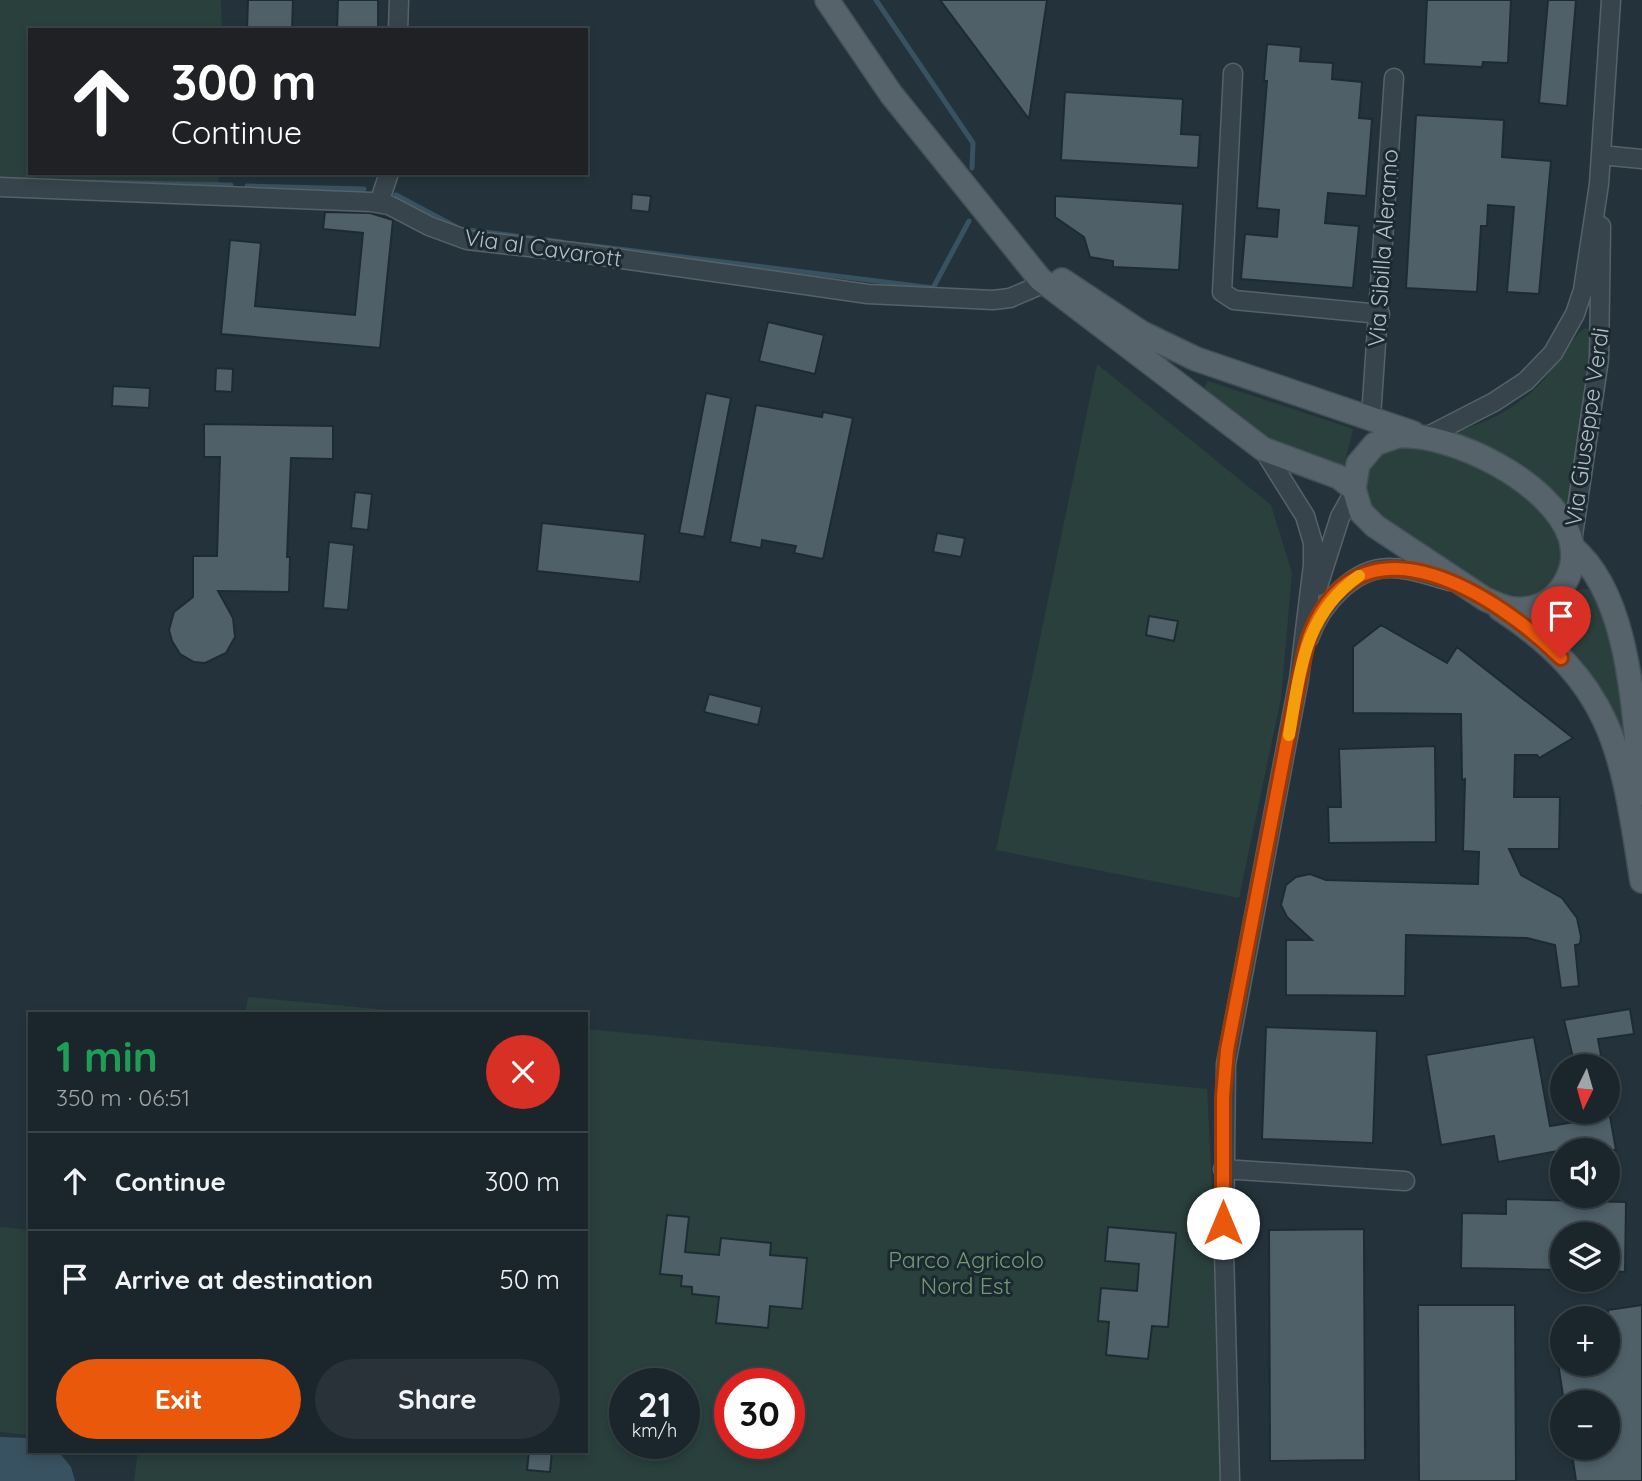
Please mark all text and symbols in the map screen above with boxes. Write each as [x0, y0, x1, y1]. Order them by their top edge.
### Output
text: 300 m [171, 51, 316, 112]
icon: ahead [56, 56, 147, 147]
text: Continue [171, 112, 302, 152]
street label: Via Sibilla Aleramo [1361, 148, 1404, 348]
street label: Via al Cavarott [463, 222, 624, 273]
street label: Via Giuseppe Verdi [1558, 326, 1615, 528]
pin [1531, 586, 1591, 658]
icon: arrive [1542, 597, 1580, 635]
text: 1 min [56, 1030, 158, 1083]
button: close [486, 1035, 560, 1109]
north arrow [1550, 1054, 1620, 1124]
map controls [1550, 1054, 1620, 1460]
text: 350 m · 06:51 [56, 1083, 190, 1112]
button: sound [1550, 1138, 1620, 1208]
icon: ahead [56, 1162, 94, 1200]
text: Continue [115, 1165, 226, 1198]
text: 300 m [485, 1165, 560, 1198]
position arrow [1186, 1186, 1260, 1260]
button: layers [1550, 1222, 1620, 1292]
park label: Parco Agricolo Nord Est [888, 1245, 1044, 1300]
icon: arrive [56, 1260, 94, 1298]
text: Arrive at destination [115, 1263, 373, 1296]
text: 50 m [500, 1263, 560, 1296]
button: + [1550, 1306, 1620, 1376]
button: Exit [56, 1359, 301, 1439]
button: Share [315, 1359, 560, 1439]
speed limit sign: 30 [714, 1368, 805, 1459]
text: 21 [638, 1382, 671, 1426]
button: − [1550, 1390, 1620, 1460]
text: km/h [632, 1419, 677, 1442]

